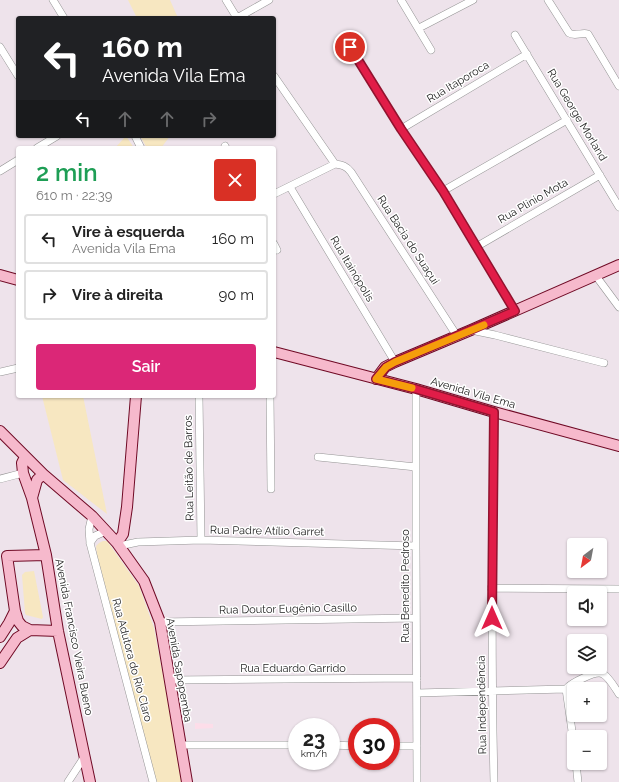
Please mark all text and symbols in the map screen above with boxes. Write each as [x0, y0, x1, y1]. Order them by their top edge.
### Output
pin [333, 30, 367, 64]
text: 160 m [102, 31, 183, 64]
icon: left [36, 32, 88, 84]
icon: arrive [339, 36, 361, 58]
street label: Rua Itaporoca [424, 58, 492, 106]
text: Avenida Vila Ema [102, 65, 245, 86]
street label: Rua George Morland [544, 67, 610, 164]
icon: left [72, 108, 94, 130]
icon: ahead [114, 108, 136, 130]
icon: ahead [156, 108, 178, 130]
icon: right [198, 108, 220, 130]
text: 2 min [36, 158, 98, 187]
button: close [214, 159, 256, 201]
street label: Rua Plinio Mota [496, 176, 570, 226]
text: 610 m · 22:39 [36, 188, 112, 203]
street label: Rua Bacia do Suaçui [374, 193, 442, 287]
text: Vire à esquerda [72, 223, 185, 241]
icon: left [38, 228, 60, 250]
text: 160 m [212, 230, 254, 248]
street label: Rua Itainópolis [327, 234, 377, 304]
text: Avenida Vila Ema [72, 241, 176, 256]
icon: right [38, 284, 60, 306]
text: Vire à direita [72, 286, 163, 304]
text: 90 m [218, 286, 254, 304]
button: Sair [36, 344, 256, 390]
street label: Avenida Vila Ema [429, 375, 517, 411]
street label: Rua Leitão de Barros [182, 415, 196, 521]
street label: Rua Padre Atílio Garret [210, 524, 325, 539]
street label: Rua Benedito Pedroso [399, 529, 412, 643]
north arrow [567, 538, 607, 578]
map controls [567, 538, 607, 770]
street label: Avenida Francisco Vieira Bueno [52, 558, 96, 717]
button: sound [567, 586, 607, 626]
street label: Rua Adutora do Rio Claro [109, 597, 155, 724]
position arrow [471, 597, 513, 639]
street label: Rua Doutor Eugênio Casillo [219, 601, 358, 617]
street label: Avenida Sapopemba [163, 617, 195, 723]
button: layers [567, 634, 607, 674]
street label: Rua Independência [475, 656, 489, 754]
street label: Rua Eduardo Garrido [240, 662, 346, 675]
button: + [567, 682, 607, 722]
speed limit sign: 30 [348, 718, 400, 770]
text: 23 [303, 727, 325, 751]
button: − [567, 730, 607, 770]
text: km/h [301, 748, 327, 759]

